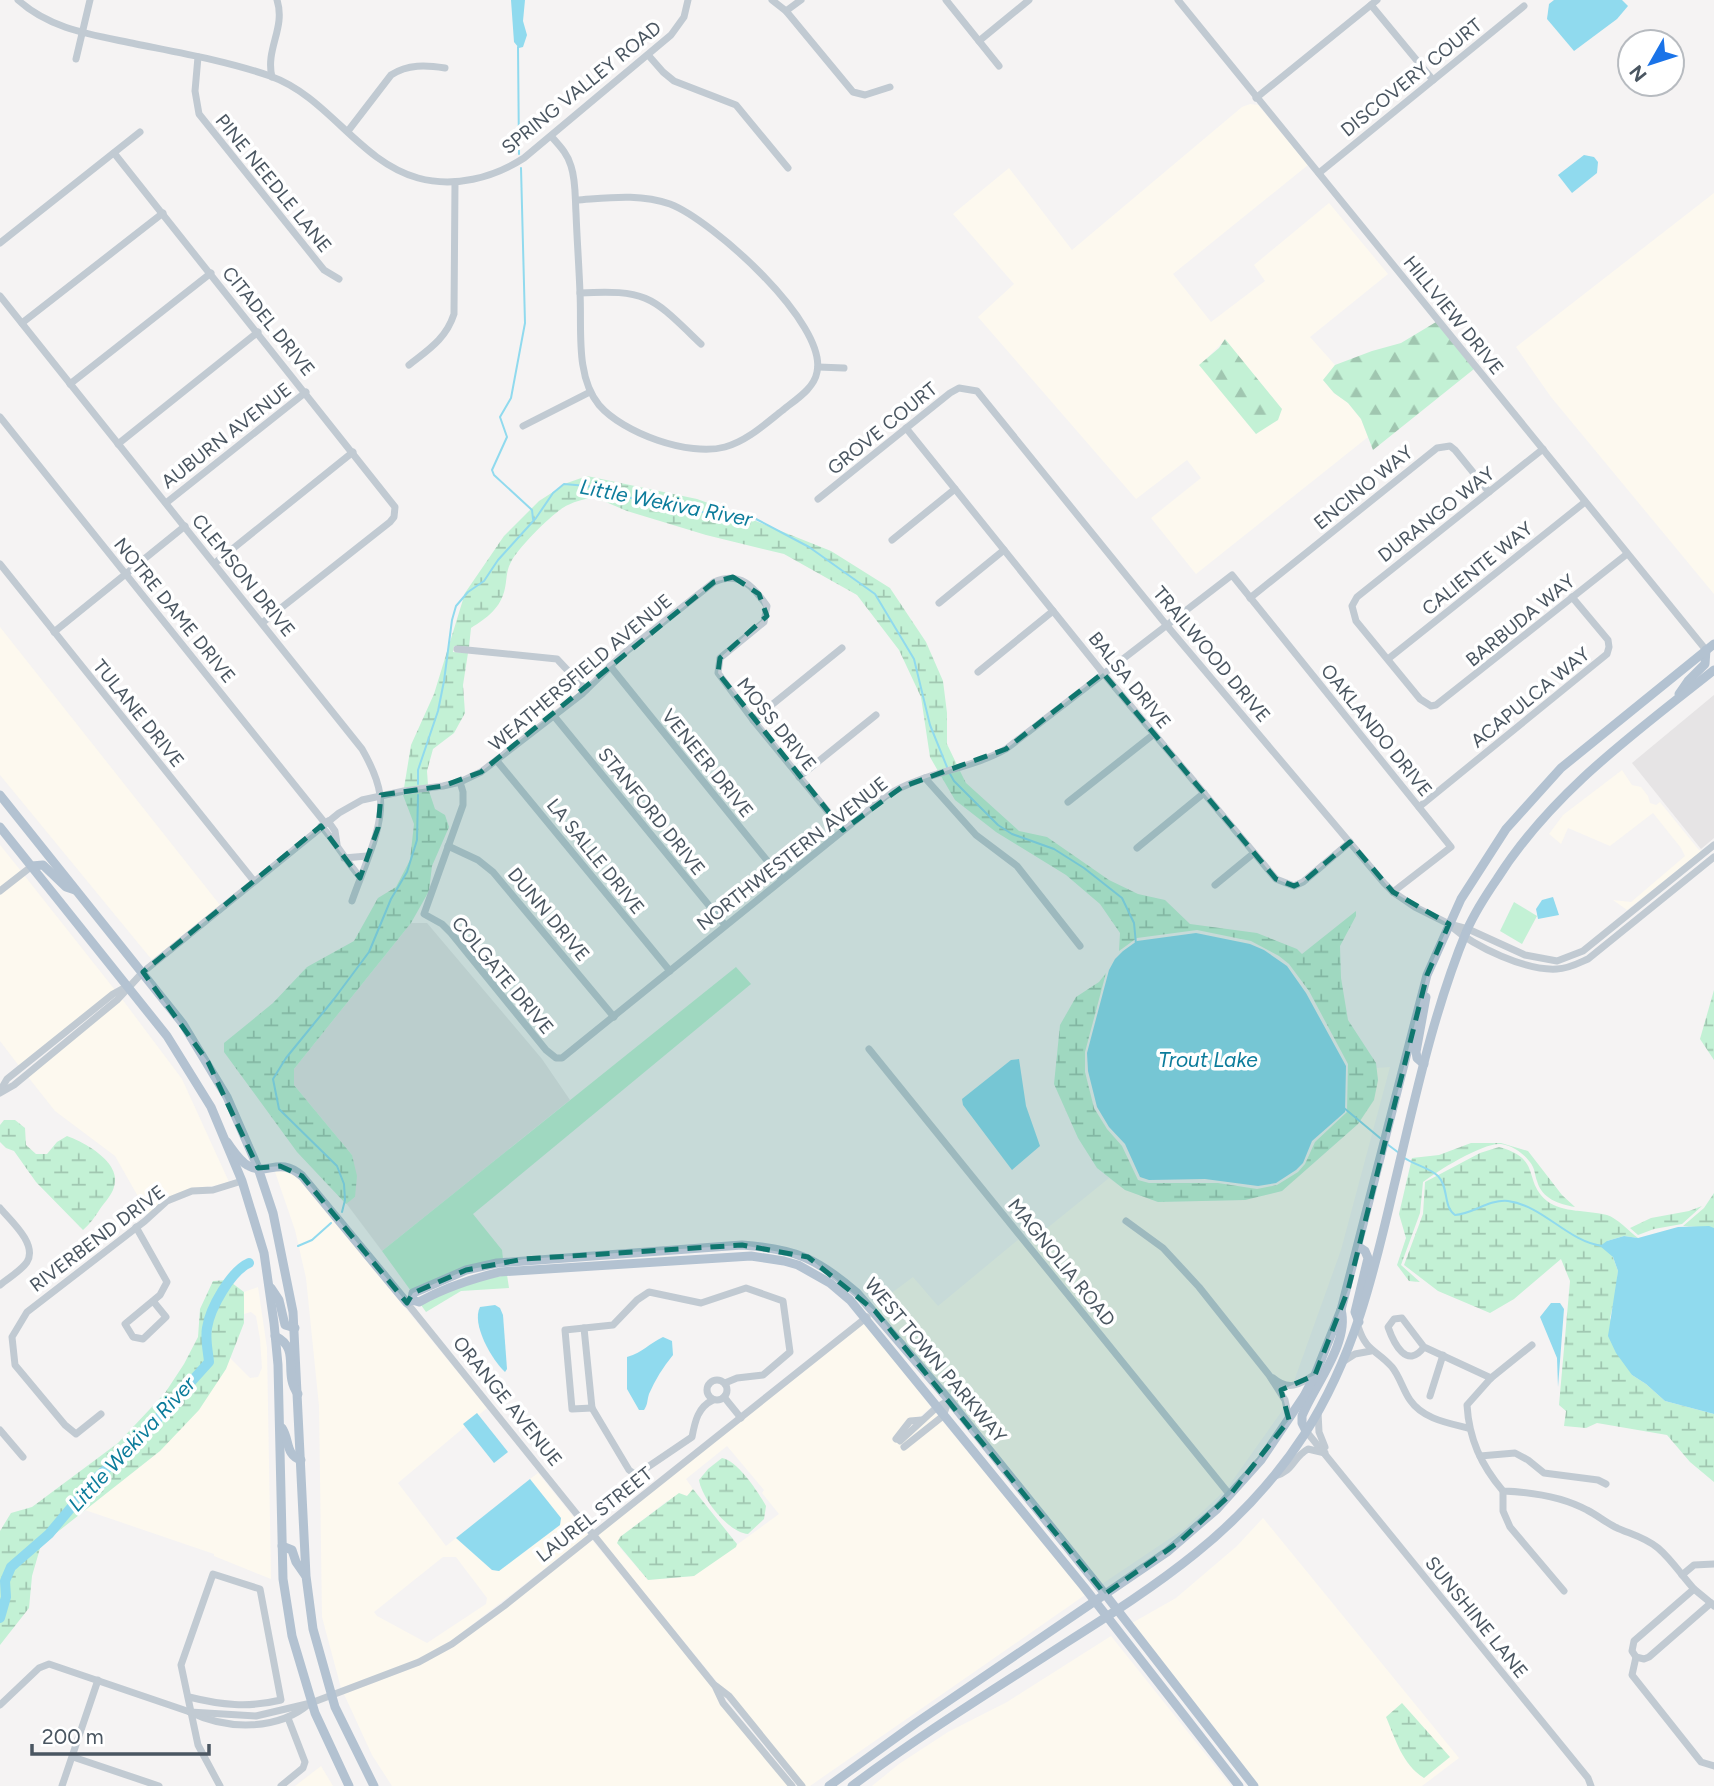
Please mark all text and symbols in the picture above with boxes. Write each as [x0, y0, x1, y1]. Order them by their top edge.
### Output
street label: DISCOVERY COURT [1336, 13, 1487, 141]
street label: SPRING VALLEY ROAD [497, 16, 666, 159]
north arrow [1616, 28, 1686, 98]
text: N [1625, 60, 1652, 86]
street label: PINE NEEDLE LANE [211, 109, 337, 257]
street label: HILLVIEW DRIVE [1399, 251, 1509, 379]
street label: CITADEL DRIVE [217, 262, 320, 381]
street label: GROVE COURT [823, 377, 942, 480]
street label: AUBURN AVENUE [157, 378, 296, 493]
street label: ENCINO WAY [1309, 440, 1418, 534]
street label: DURANGO WAY [1373, 461, 1500, 567]
water label: Little Wekiva River [578, 474, 755, 532]
street label: CLEMSON DRIVE [187, 509, 300, 641]
street label: CALIENTE WAY [1417, 516, 1538, 620]
street label: NOTRE DAME DRIVE [109, 533, 240, 688]
street label: BARBUDA WAY [1461, 569, 1580, 671]
street label: TRAILWOOD DRIVE [1148, 582, 1275, 727]
street label: WEATHERSFIELD AVENUE [484, 589, 677, 756]
street label: BALSA DRIVE [1084, 627, 1176, 733]
street label: ACAPULCA WAY [1466, 642, 1595, 752]
street label: TULANE DRIVE [88, 655, 189, 772]
street label: OAKLANDO DRIVE [1316, 659, 1437, 801]
street label: MOSS DRIVE [732, 673, 821, 776]
street label: VENEER DRIVE [657, 705, 758, 822]
street label: STANFORD DRIVE [593, 743, 710, 880]
street label: NORTHWESTERN AVENUE [692, 772, 892, 935]
street label: LA SALLE DRIVE [542, 794, 649, 919]
street label: DUNN DRIVE [503, 863, 594, 966]
street label: COLGATE DRIVE [447, 912, 558, 1039]
water label: Trout Lake [1158, 1047, 1258, 1072]
street label: RIVERBEND DRIVE [25, 1180, 169, 1297]
street label: MAGNOLIA ROAD [1003, 1194, 1120, 1331]
street label: WEST TOWN PARKWAY [860, 1273, 1012, 1448]
street label: ORANGE AVENUE [448, 1332, 567, 1471]
water label: Little Wekiva River [63, 1371, 201, 1516]
street label: LAUREL STREET [532, 1462, 657, 1567]
street label: SUNSHINE LANE [1420, 1552, 1533, 1683]
scale bar [32, 1712, 208, 1756]
text: 200 m [42, 1724, 104, 1749]

